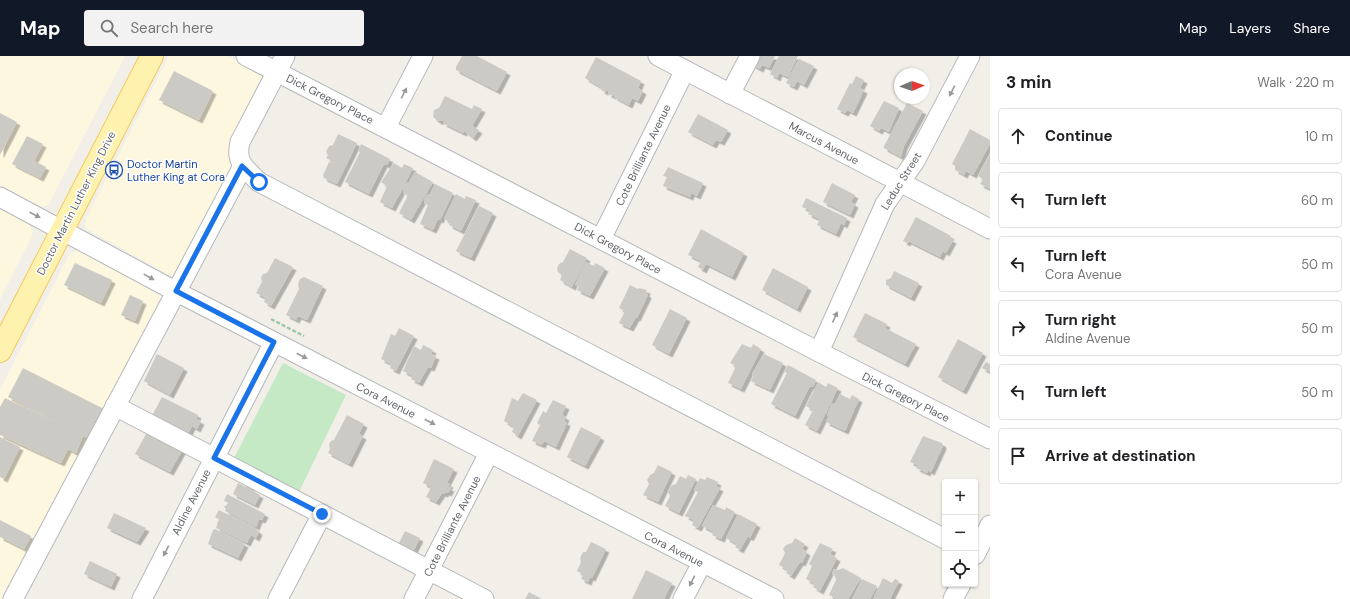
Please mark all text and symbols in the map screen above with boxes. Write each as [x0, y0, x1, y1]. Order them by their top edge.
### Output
search box [84, 10, 364, 46]
text: Map [20, 16, 60, 41]
icon: search [98, 17, 120, 39]
text: Search here [130, 18, 213, 38]
text: Map [1179, 19, 1207, 37]
text: Layers [1229, 19, 1271, 37]
text: Share [1293, 19, 1330, 37]
north arrow [894, 68, 930, 104]
street label: Dick Gregory Place [284, 71, 376, 127]
text: 3 min [1006, 71, 1051, 93]
text: Walk · 220 m [1257, 74, 1334, 91]
one-way arrow [948, 85, 955, 96]
one-way arrow [401, 87, 407, 98]
street label: Cote Brilliante Avenue [612, 102, 674, 208]
street label: Marcus Avenue [786, 119, 862, 167]
icon: ahead [1007, 125, 1029, 147]
text: Continue [1045, 126, 1113, 146]
text: 10 m [1305, 128, 1333, 145]
street label: Doctor Martin Luther King Drive [33, 129, 119, 277]
street label: Leduc Street [878, 150, 924, 212]
place label: Doctor Martin Luther King at Cora [127, 157, 225, 184]
bus stop icon: Doctor Martin Luther King at Cora [104, 160, 124, 180]
route start [250, 173, 268, 191]
icon: left [1007, 189, 1029, 211]
text: Turn left [1045, 190, 1106, 210]
text: 60 m [1301, 192, 1333, 209]
one-way arrow [29, 212, 40, 218]
street label: Dick Gregory Place [572, 219, 664, 277]
text: Turn left [1045, 246, 1106, 266]
icon: left [1007, 253, 1029, 275]
text: 50 m [1301, 256, 1333, 273]
text: Cora Avenue [1045, 266, 1122, 283]
one-way arrow [143, 273, 155, 280]
one-way arrow [832, 310, 838, 322]
text: Turn right [1045, 310, 1116, 330]
icon: right [1007, 317, 1029, 339]
text: 50 m [1301, 320, 1333, 337]
text: Aldine Avenue [1045, 330, 1130, 347]
one-way arrow [296, 353, 308, 359]
street label: Dick Gregory Place [860, 369, 952, 425]
street label: Cora Avenue [354, 379, 418, 421]
icon: left [1007, 381, 1029, 403]
text: Turn left [1045, 382, 1106, 402]
text: 50 m [1301, 384, 1333, 401]
one-way arrow [424, 419, 435, 426]
icon: arrive [1007, 445, 1029, 467]
text: Arrive at destination [1045, 446, 1196, 466]
street label: Aldine Avenue [168, 467, 214, 537]
street label: Cote Brilliante Avenue [420, 473, 484, 579]
map controls [942, 479, 978, 587]
button: + [942, 479, 978, 515]
route end [313, 505, 331, 523]
button: − [942, 515, 978, 551]
street label: Cora Avenue [642, 528, 706, 570]
one-way arrow [163, 545, 170, 556]
button: locate [942, 551, 978, 587]
one-way arrow [689, 575, 696, 587]

